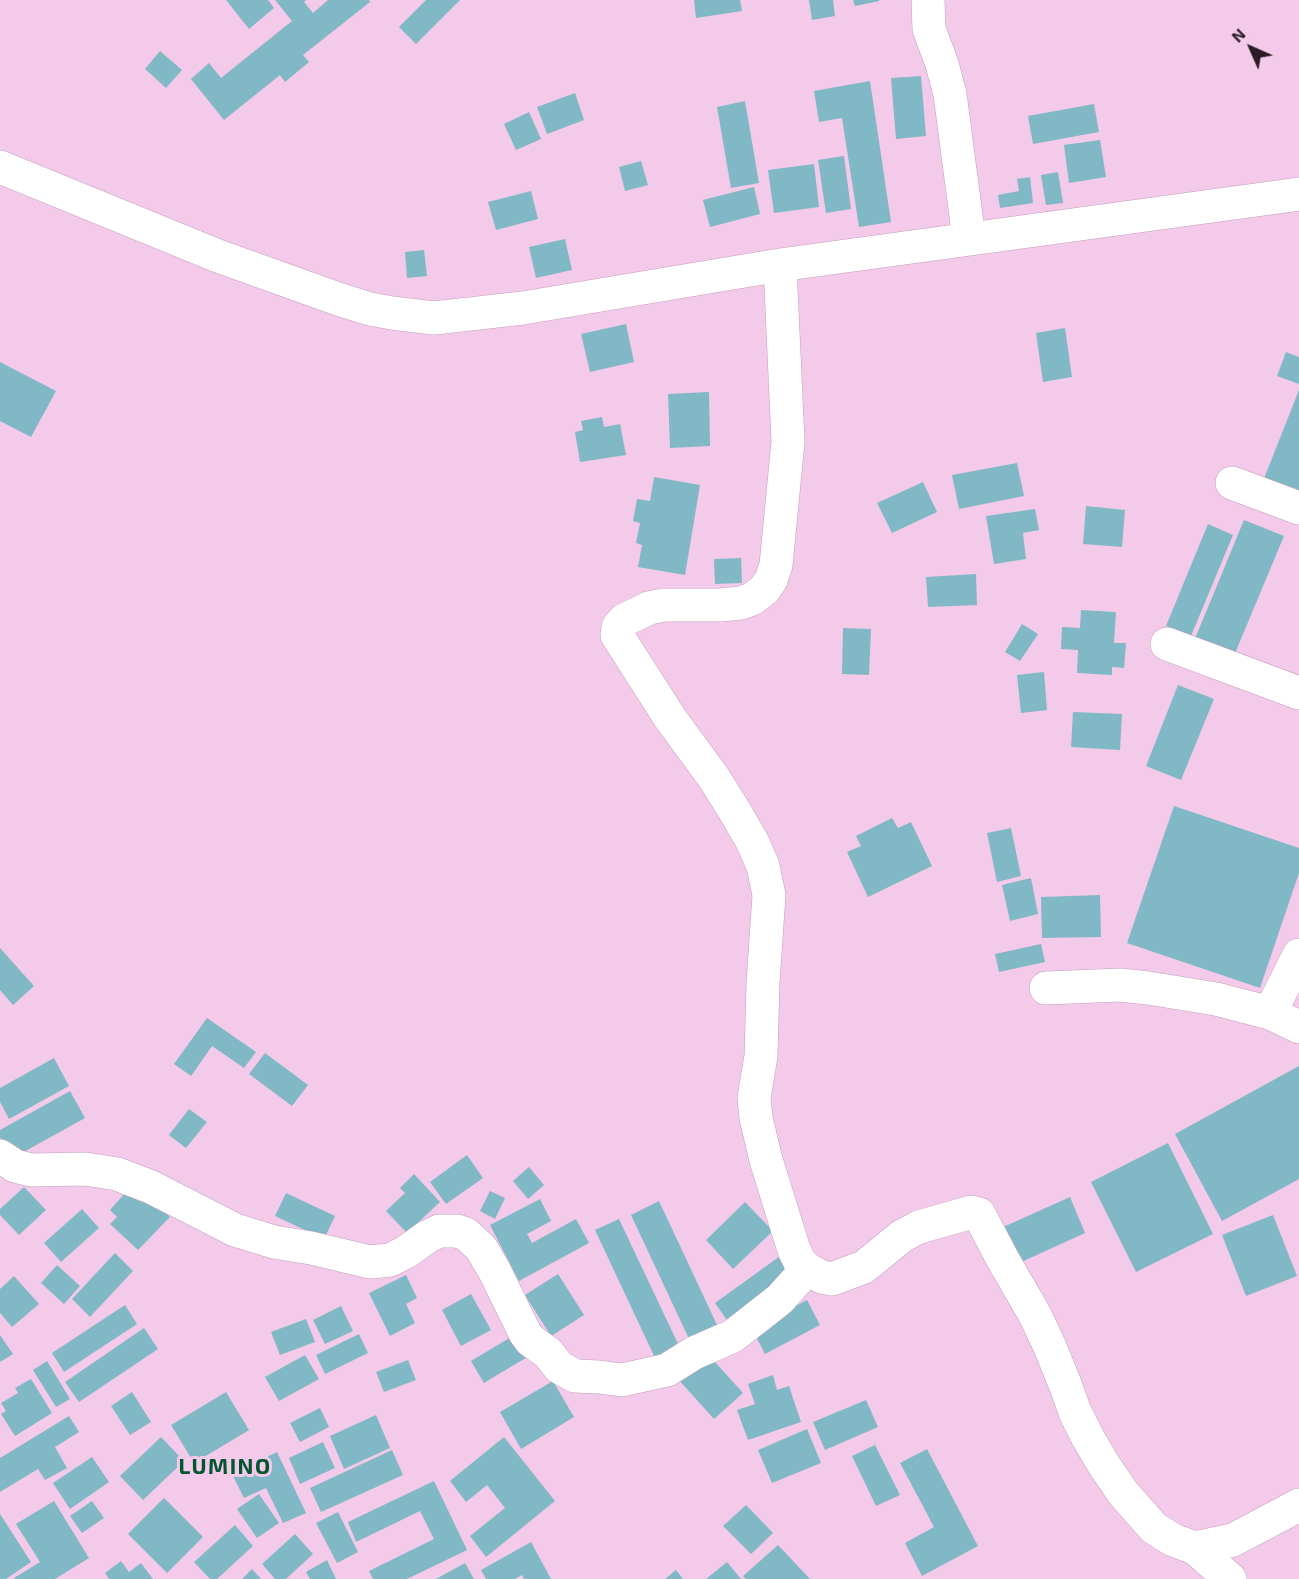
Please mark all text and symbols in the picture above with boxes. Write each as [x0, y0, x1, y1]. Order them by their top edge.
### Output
north arrow [1221, 18, 1281, 78]
text: N [1227, 24, 1249, 46]
district label: LUMINO [178, 1454, 272, 1480]

